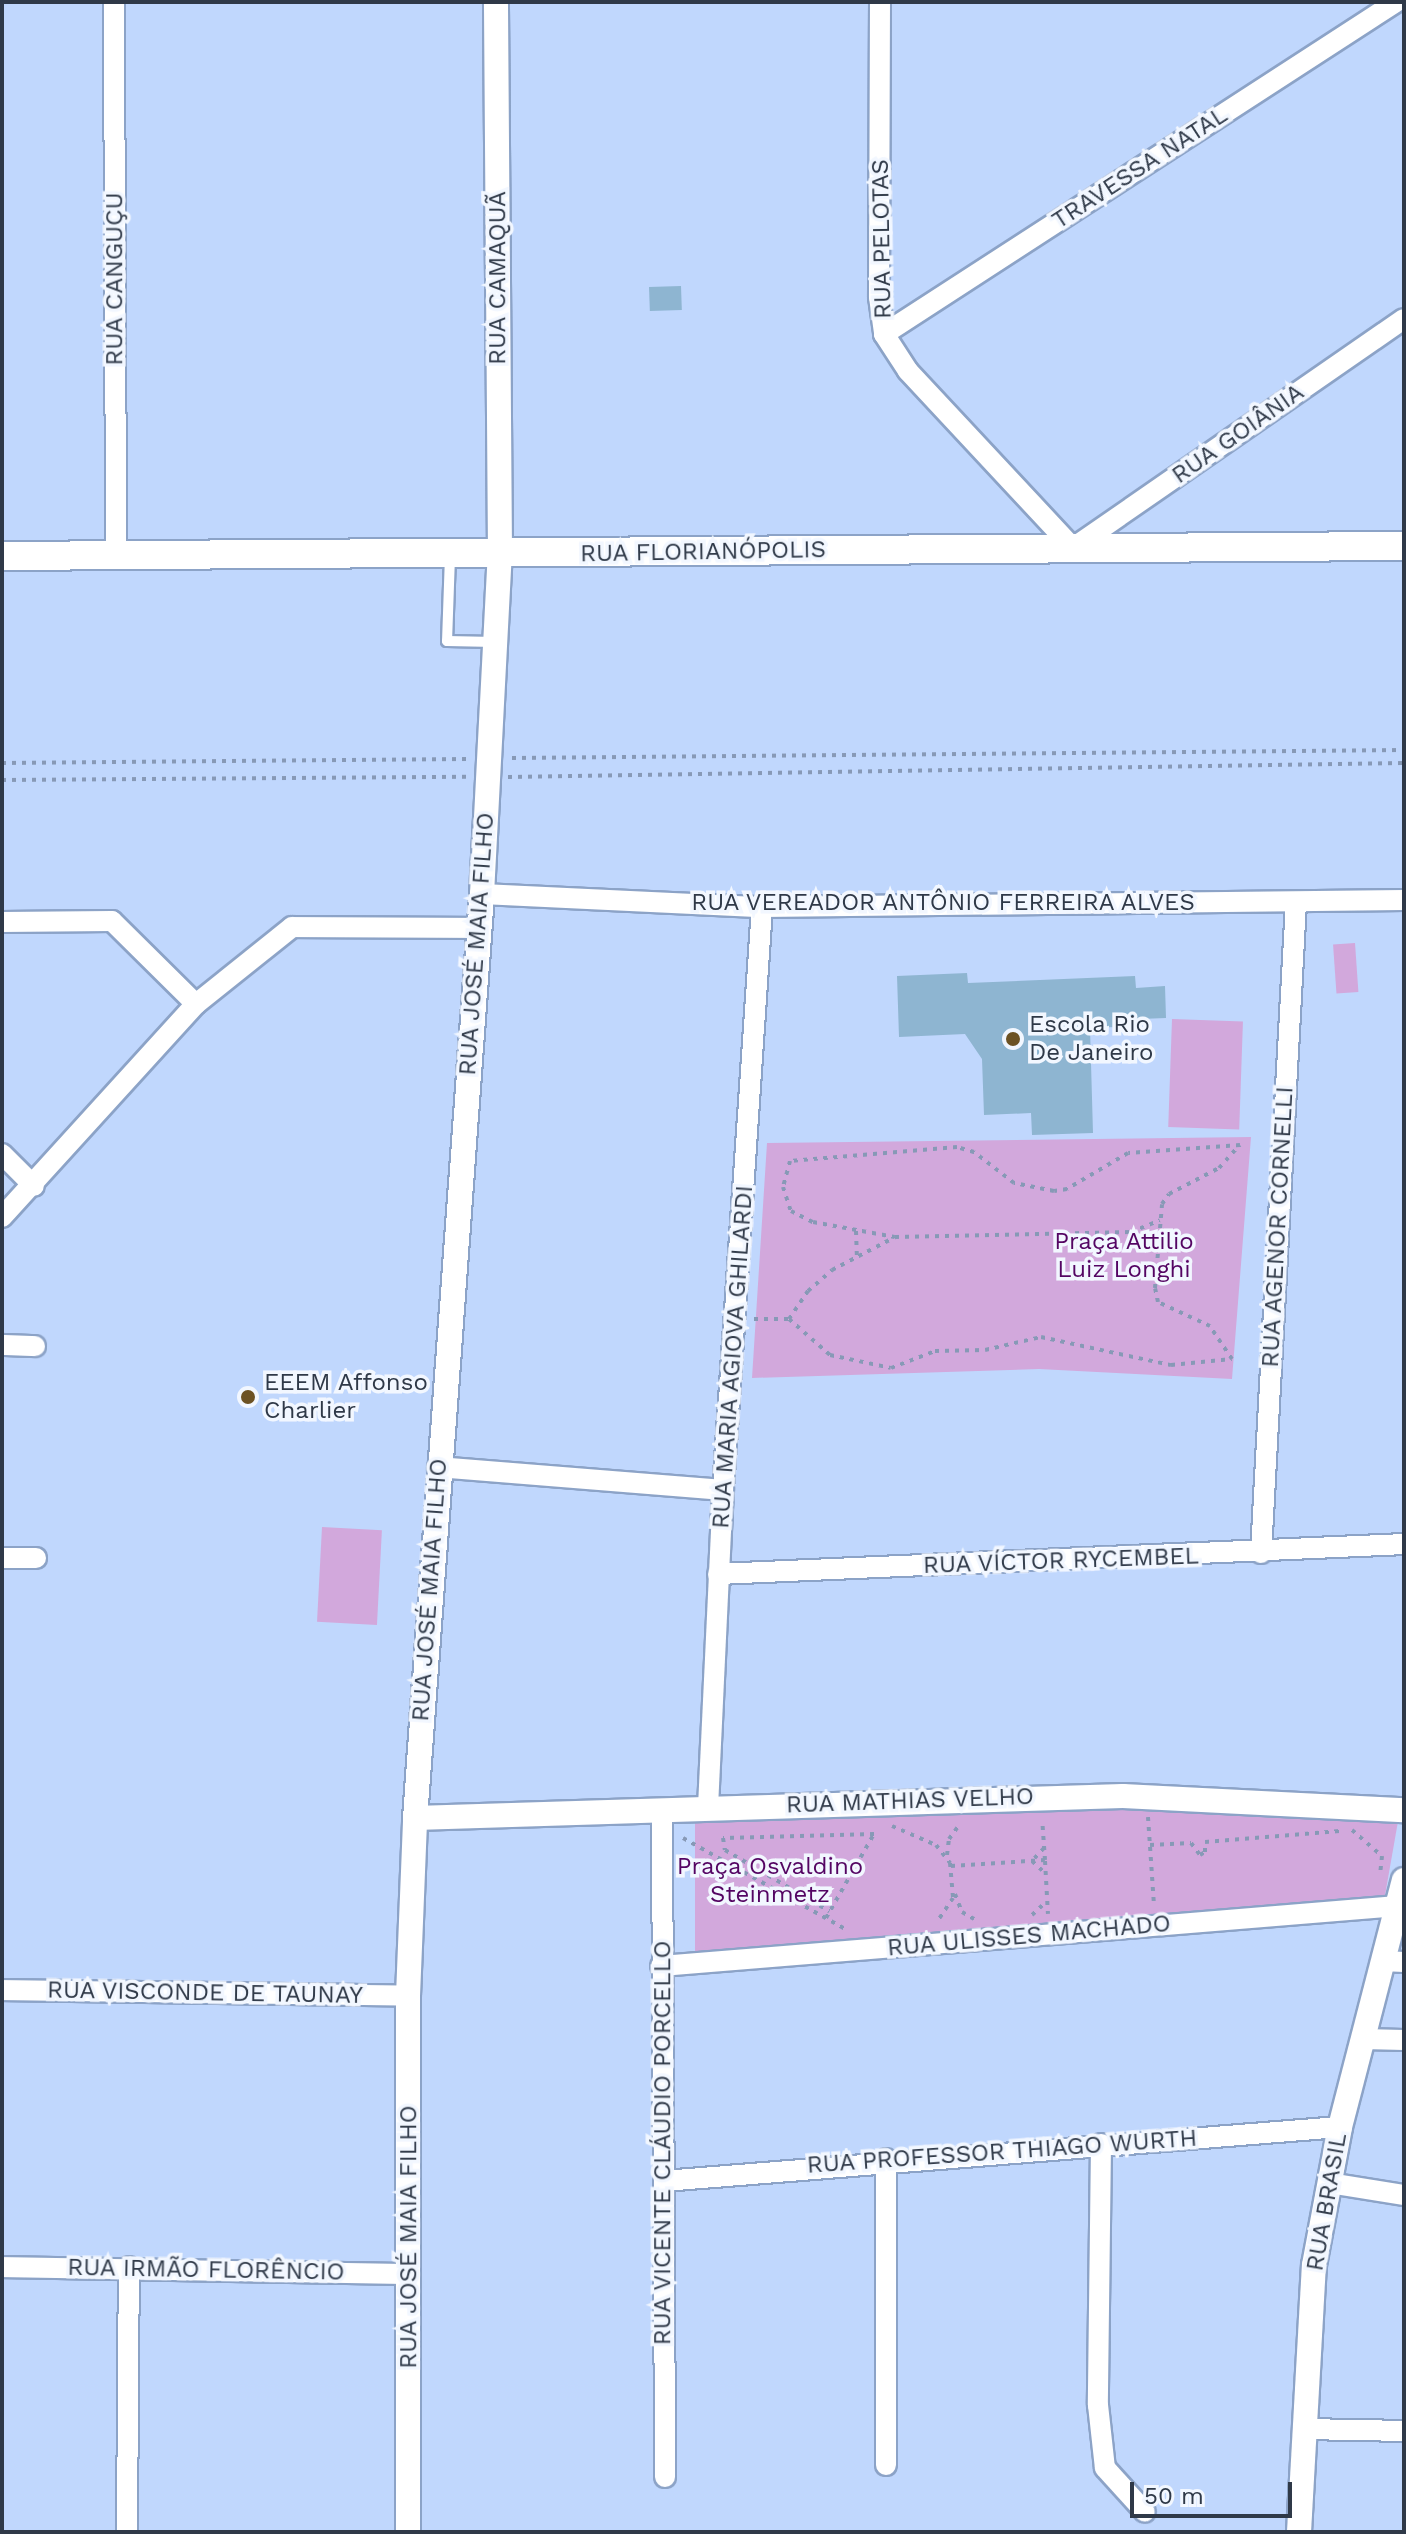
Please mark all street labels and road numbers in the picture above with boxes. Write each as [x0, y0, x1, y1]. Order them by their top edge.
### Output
street label: TRAVESSA NATAL [1047, 100, 1233, 236]
street label: RUA PELOTAS [866, 158, 898, 320]
street label: RUA CAMAQUÃ [484, 191, 512, 365]
street label: RUA CANGUÇU [101, 192, 129, 366]
street label: RUA GOIÂNIA [1166, 378, 1310, 490]
street label: RUA FLORIANÓPOLIS [579, 535, 827, 569]
street label: RUA JOSÉ MAIA FILHO [453, 810, 501, 1078]
street label: RUA VEREADOR ANTÔNIO FERREIRA ALVES [689, 889, 1197, 917]
street label: RUA AGENOR CORNELLI [1256, 1085, 1300, 1369]
street label: RUA MARIA AGIOVA GHILARDI [706, 1182, 760, 1532]
street label: RUA JOSÉ MAIA FILHO [406, 1456, 454, 1724]
street label: RUA VÍCTOR RYCEMBEL [922, 1542, 1200, 1580]
street label: RUA MATHIAS VELHO [785, 1782, 1035, 1820]
street label: RUA ULISSES MACHADO [886, 1909, 1172, 1963]
street label: RUA VICENTE CLÁUDIO PORCELLO [649, 1940, 677, 2346]
street label: RUA VISCONDE DE TAUNAY [46, 1976, 364, 2010]
street label: RUA JOSÉ MAIA FILHO [395, 2104, 423, 2370]
street label: RUA PROFESSOR THIAGO WURTH [805, 2124, 1199, 2180]
street label: RUA BRASIL [1301, 2130, 1353, 2274]
street label: RUA IRMÃO FLORÊNCIO [67, 2253, 345, 2287]

